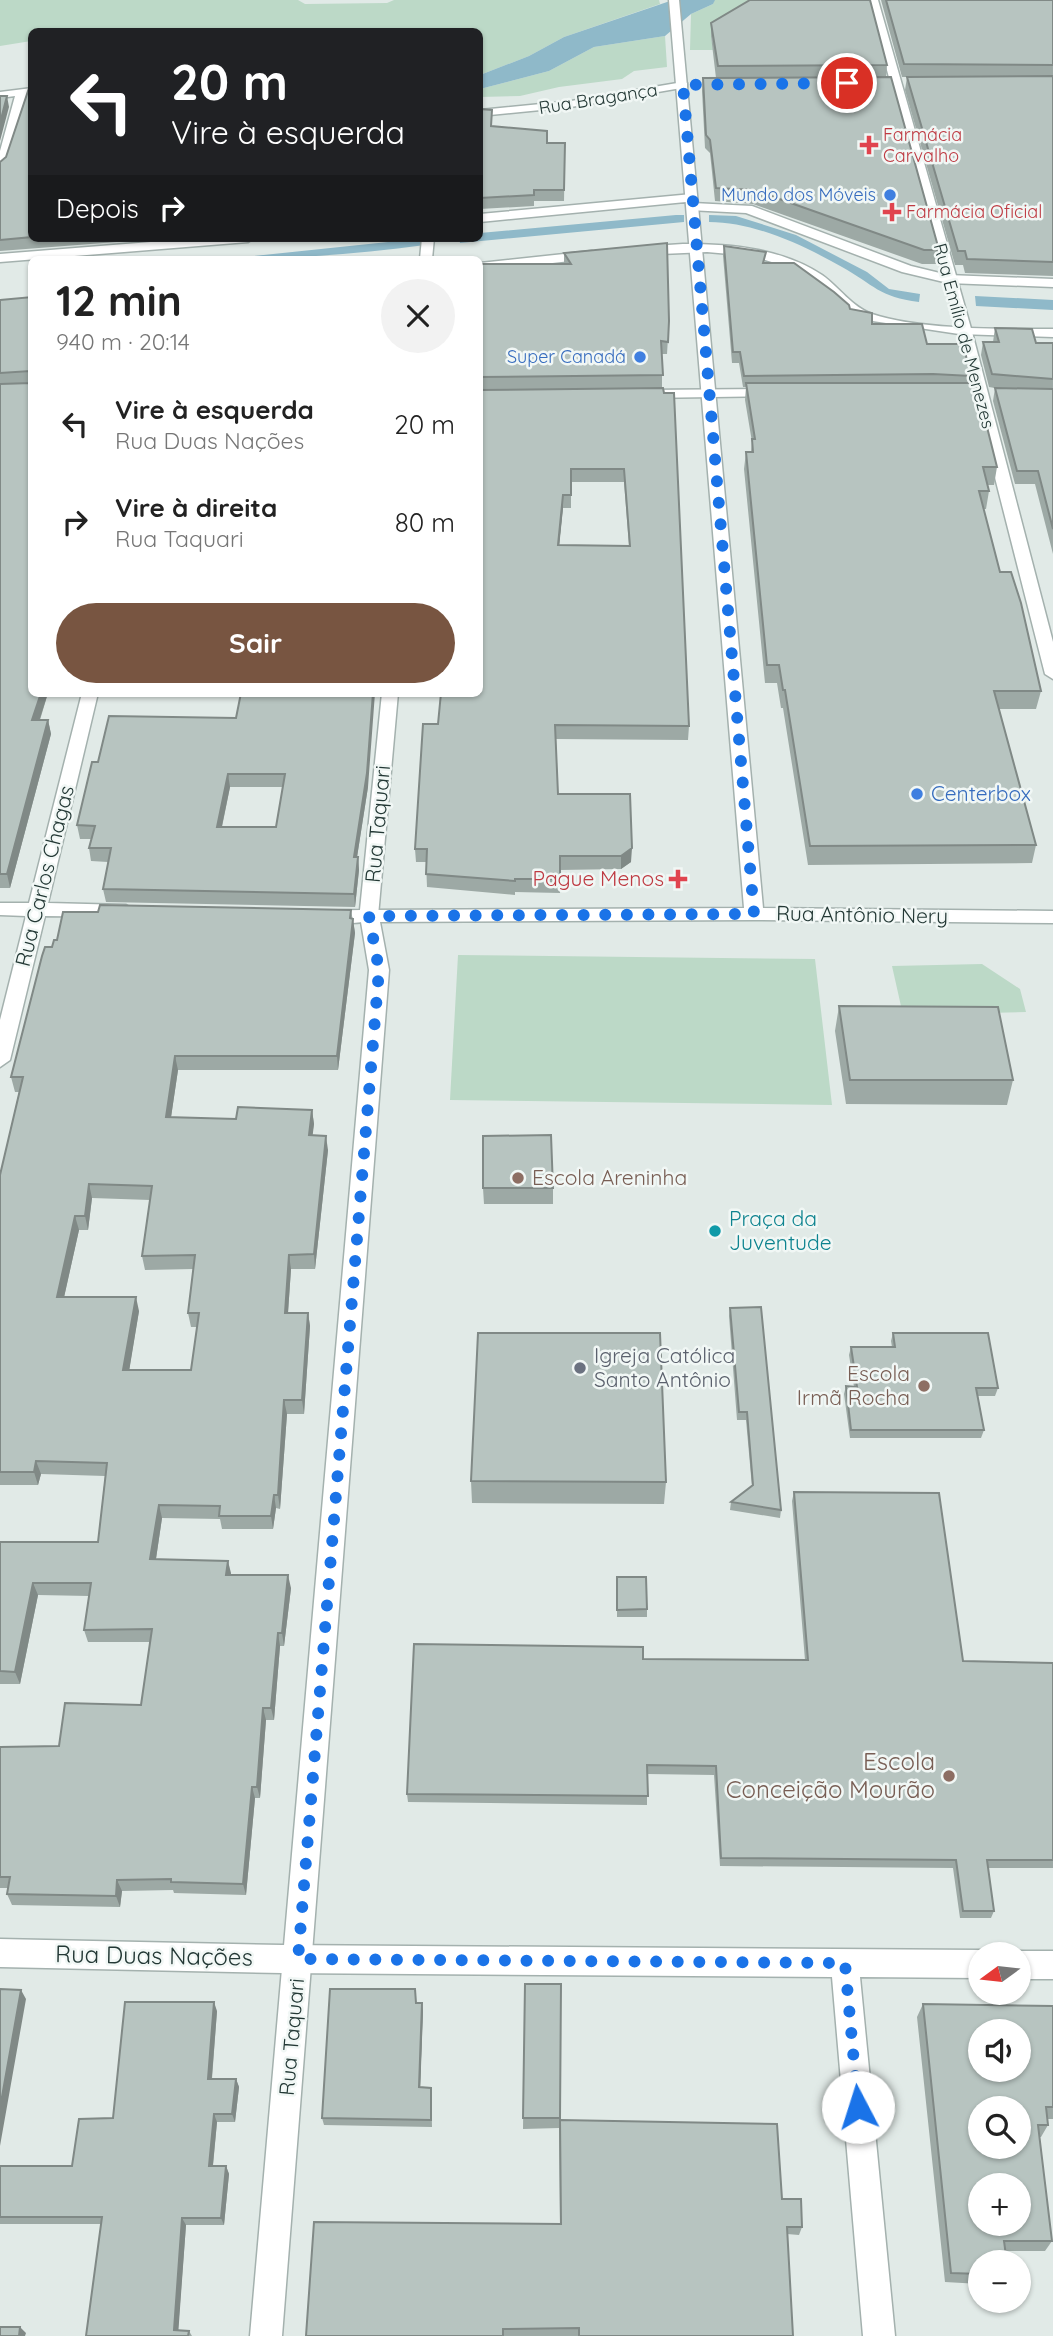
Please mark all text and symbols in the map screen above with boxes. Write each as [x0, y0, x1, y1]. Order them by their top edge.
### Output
text: 20 m [171, 51, 288, 112]
pin [817, 53, 877, 113]
icon: left [56, 56, 147, 147]
icon: arrive [828, 64, 866, 102]
street label: Rua Bragança [537, 78, 659, 119]
text: Vire à esquerda [171, 112, 405, 152]
place label: Farmácia Carvalho [883, 123, 962, 167]
marker: Farmácia Carvalho [861, 137, 877, 153]
place label: Mundo dos Móveis [721, 183, 876, 206]
marker: Mundo dos Móveis [882, 187, 898, 203]
icon: right [153, 189, 191, 227]
text: Depois [56, 192, 139, 225]
place label: Farmácia Oficial [906, 200, 1042, 223]
marker: Farmácia Oficial [884, 204, 900, 220]
street label: Rua Emílio de Menezes [929, 241, 1000, 431]
text: 12 min [56, 274, 182, 327]
button: close [381, 279, 455, 353]
text: 940 m · 20:14 [56, 327, 190, 356]
place label: Super Canadá [507, 345, 626, 368]
marker: Super Canadá [632, 349, 648, 365]
text: Vire à esquerda [115, 393, 314, 426]
icon: left [56, 405, 94, 443]
text: 20 m [394, 408, 455, 441]
text: Rua Duas Nações [115, 426, 304, 455]
text: Vire à direita [115, 491, 277, 524]
icon: right [56, 503, 94, 541]
text: 80 m [395, 506, 455, 539]
text: Rua Taquari [115, 524, 244, 553]
button: Sair [56, 603, 455, 683]
street label: Rua Taquari [359, 764, 395, 884]
place label: Centerbox [931, 780, 1031, 806]
street label: Rua Carlos Chagas [9, 783, 79, 969]
marker: Centerbox [909, 786, 925, 802]
place label: Pague Menos [532, 865, 664, 891]
marker: Pague Menos [670, 871, 686, 887]
street label: Rua Antônio Nery [776, 900, 948, 928]
place label: Escola Areninha [532, 1164, 687, 1190]
marker: Escola Areninha [510, 1170, 526, 1186]
place label: Praça da Juventude [729, 1205, 832, 1255]
marker: Praça da Juventude [707, 1223, 723, 1239]
place label: Igreja Católica Santo Antônio [594, 1342, 735, 1392]
marker: Igreja Católica Santo Antônio [572, 1360, 588, 1376]
place label: Escola Irmã Rocha [797, 1360, 910, 1410]
marker: Escola Irmã Rocha [916, 1378, 932, 1394]
place label: Escola Conceição Mourão [726, 1746, 935, 1804]
marker: Escola Conceição Mourão [941, 1768, 957, 1784]
street label: Rua Duas Nações [55, 1938, 253, 1972]
north arrow [968, 1942, 1031, 2006]
map controls [968, 1942, 1031, 2313]
street label: Rua Taquari [273, 1977, 309, 2097]
button: sound [968, 2019, 1031, 2082]
position arrow [821, 2070, 895, 2144]
button: search [968, 2096, 1031, 2159]
button: + [968, 2173, 1031, 2236]
button: − [968, 2250, 1031, 2313]

